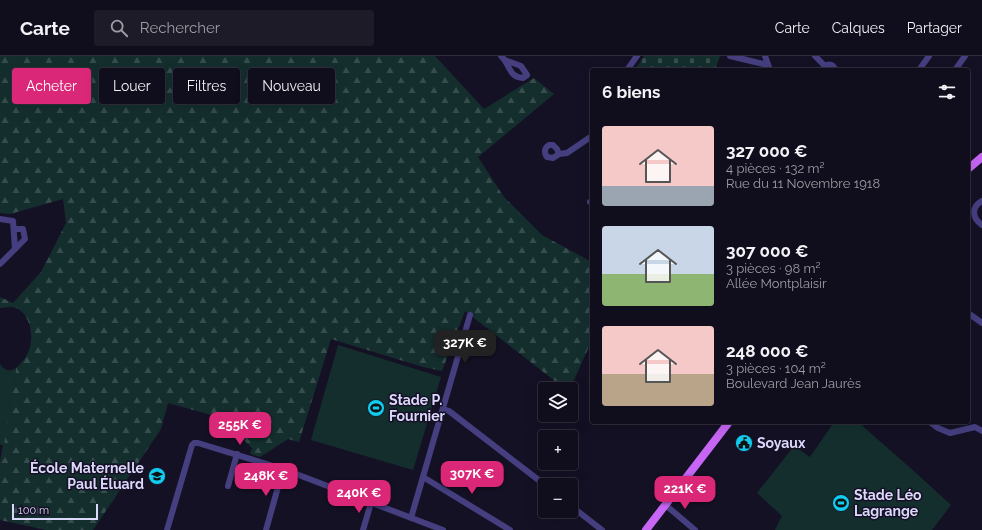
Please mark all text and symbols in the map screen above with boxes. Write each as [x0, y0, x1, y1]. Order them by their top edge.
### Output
search box [94, 10, 374, 46]
text: Carte [20, 17, 70, 39]
icon: search [108, 17, 130, 39]
text: Rechercher [140, 19, 220, 37]
text: Carte [775, 20, 810, 36]
text: Calques [832, 20, 885, 36]
text: Partager [907, 20, 962, 36]
chip: Acheter [12, 68, 91, 104]
chip: Louer [99, 68, 165, 104]
chip: Filtres [173, 68, 240, 104]
chip: Nouveau [248, 68, 335, 104]
icon: filters [936, 81, 958, 103]
text: 6 biens [602, 82, 660, 102]
text: 327 000 € [726, 141, 808, 161]
icon: home [634, 142, 682, 190]
text: 4 pièces · 132 m² [726, 161, 825, 176]
text: Rue du 11 Novembre 1918 [726, 176, 880, 191]
text: 307 000 € [726, 241, 809, 261]
icon: home [634, 242, 682, 290]
text: 3 pièces · 98 m² [726, 261, 820, 276]
text: Allée Montplaisir [726, 276, 827, 291]
pin: 327K € [432, 330, 498, 364]
text: 327K € [443, 335, 487, 350]
text: 248 000 € [726, 341, 809, 361]
icon: home [634, 342, 682, 390]
text: 3 pièces · 104 m² [726, 361, 826, 376]
text: Boulevard Jean Jaurès [726, 376, 861, 391]
map controls [538, 382, 578, 518]
button: layers [538, 382, 578, 422]
place label: Stade P. Fournier [389, 392, 446, 424]
sports icon: Stade P. Fournier [366, 398, 386, 418]
pin: 255K € [207, 412, 273, 446]
text: 255K € [218, 417, 262, 432]
button: + [538, 430, 578, 470]
public building icon: Soyaux [734, 433, 754, 453]
place label: Soyaux [757, 435, 806, 451]
place label: École Maternelle Paul Éluard [30, 459, 145, 492]
pin: 307K € [439, 461, 505, 495]
pin: 248K € [233, 463, 299, 497]
school or university icon: École Maternelle Paul Éluard [147, 466, 167, 486]
text: 307K € [450, 466, 494, 481]
text: 248K € [244, 468, 288, 483]
pin: 221K € [652, 476, 718, 510]
button: − [538, 478, 578, 518]
pin: 240K € [326, 480, 392, 514]
text: 221K € [663, 481, 707, 496]
text: 240K € [337, 485, 381, 500]
place label: Stade Léo Lagrange [854, 487, 922, 519]
sports icon: Stade Léo Lagrange [831, 493, 851, 513]
scale bar [12, 502, 98, 521]
text: 100 m [18, 504, 49, 517]

